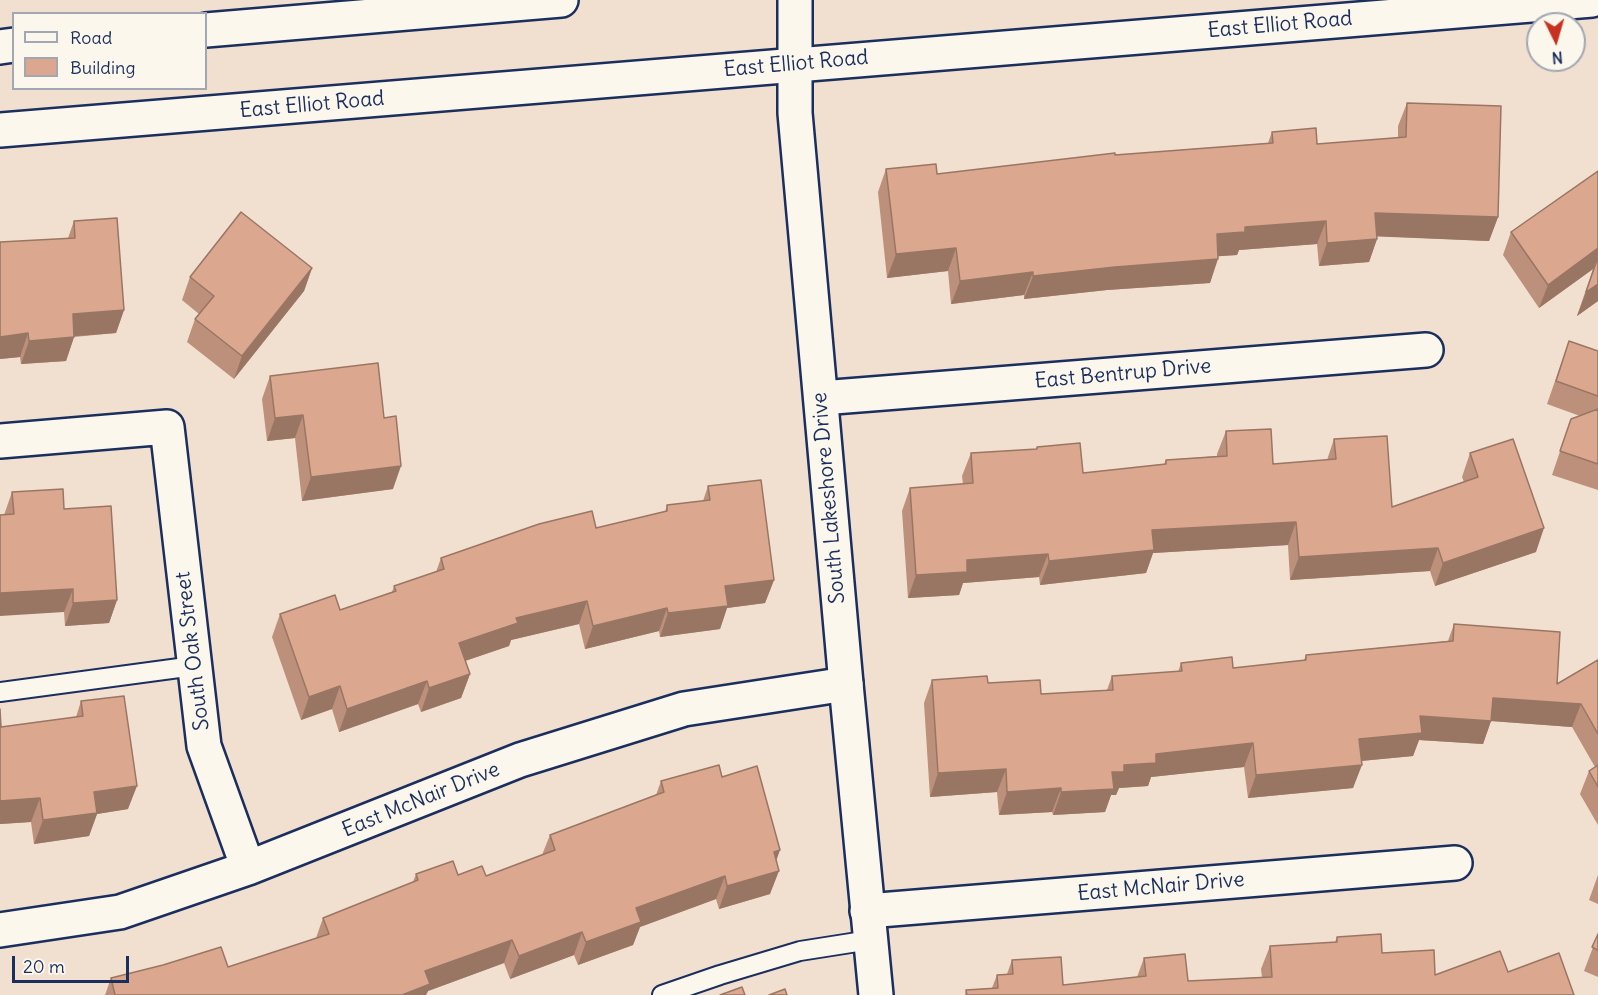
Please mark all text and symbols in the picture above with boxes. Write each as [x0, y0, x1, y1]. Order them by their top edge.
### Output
street label: East Elliot Road [1207, 6, 1353, 44]
legend [12, 12, 207, 90]
north arrow [1526, 12, 1586, 72]
text: Road [70, 26, 112, 49]
street label: East Elliot Road [723, 45, 869, 83]
text: N [1551, 47, 1564, 68]
text: Building [70, 56, 135, 79]
street label: East Elliot Road [239, 86, 385, 124]
street label: East Bentrup Drive [1034, 354, 1212, 394]
street label: South Lakeshore Drive [807, 391, 851, 605]
street label: South Oak Street [171, 570, 215, 732]
street label: East McNair Drive [339, 757, 503, 843]
street label: East McNair Drive [1076, 867, 1246, 907]
scale bar [15, 944, 132, 982]
text: 20 m [23, 955, 65, 978]

